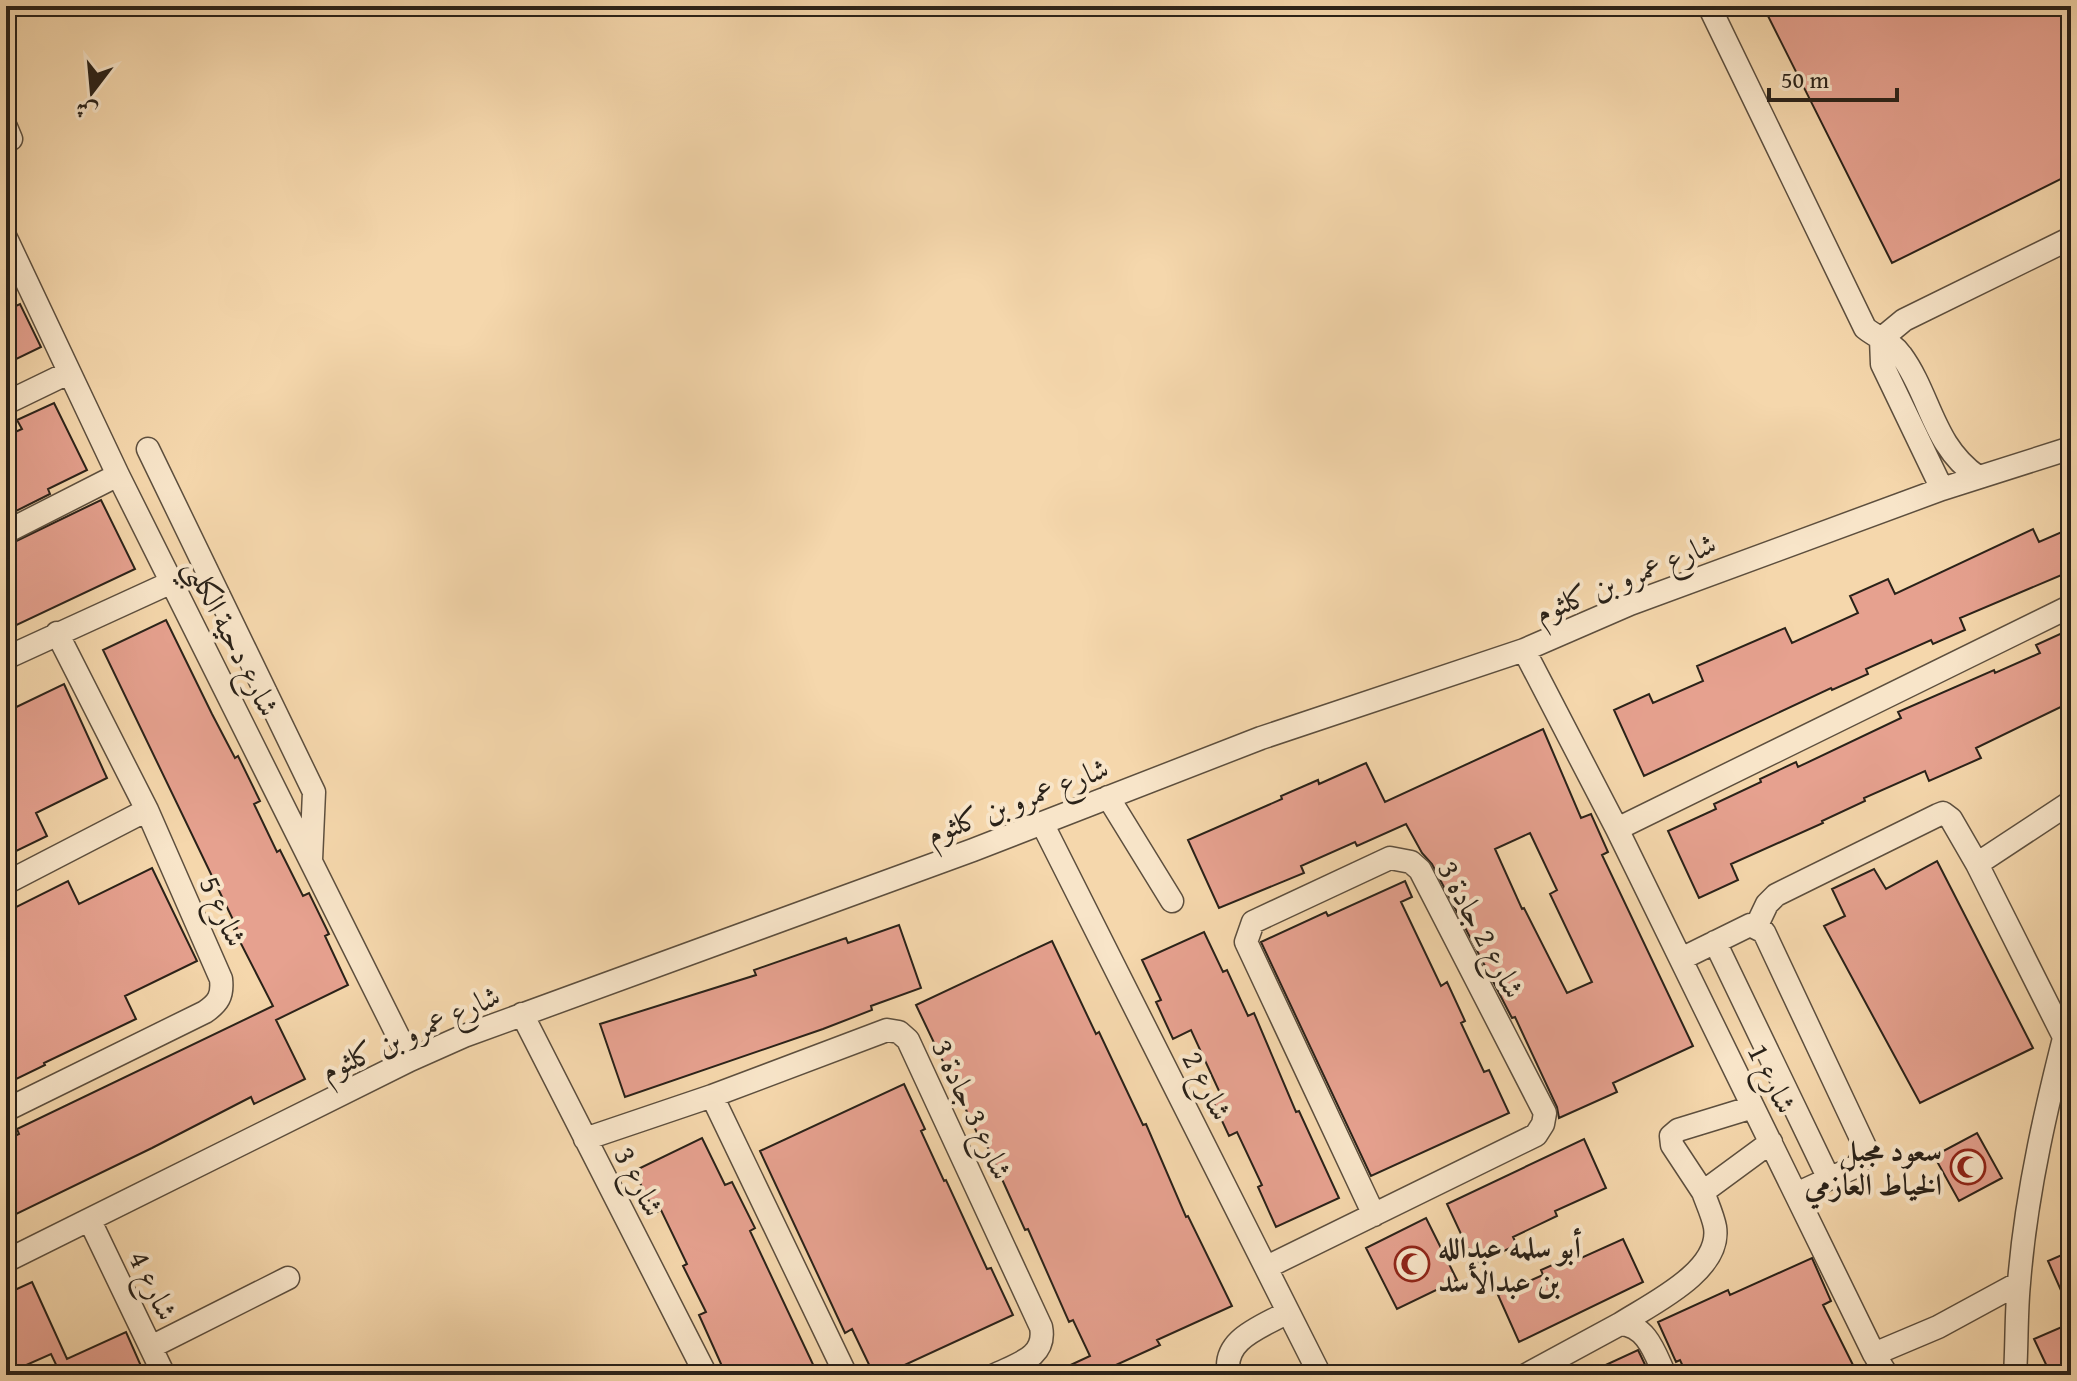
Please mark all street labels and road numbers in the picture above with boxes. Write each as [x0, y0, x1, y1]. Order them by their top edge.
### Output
street label: شارع عمرو بن كلثوم [1528, 521, 1724, 638]
street label: شارع دحية الكلبي [168, 550, 292, 727]
street label: شارع عمرو بن كلثوم [919, 745, 1116, 860]
street label: شارع 2 جادة 3 [1424, 852, 1537, 1008]
street label: شارع 5 [185, 869, 259, 955]
street label: شارع عمرو بن كلثوم [313, 973, 509, 1096]
street label: شارع 3 جادة 3 [918, 1032, 1025, 1188]
street label: شارع 1 [1734, 1035, 1809, 1122]
street label: شارع 2 [1168, 1042, 1244, 1129]
street label: شارع 3 [600, 1138, 676, 1225]
street label: شارع 4 [115, 1242, 190, 1329]

